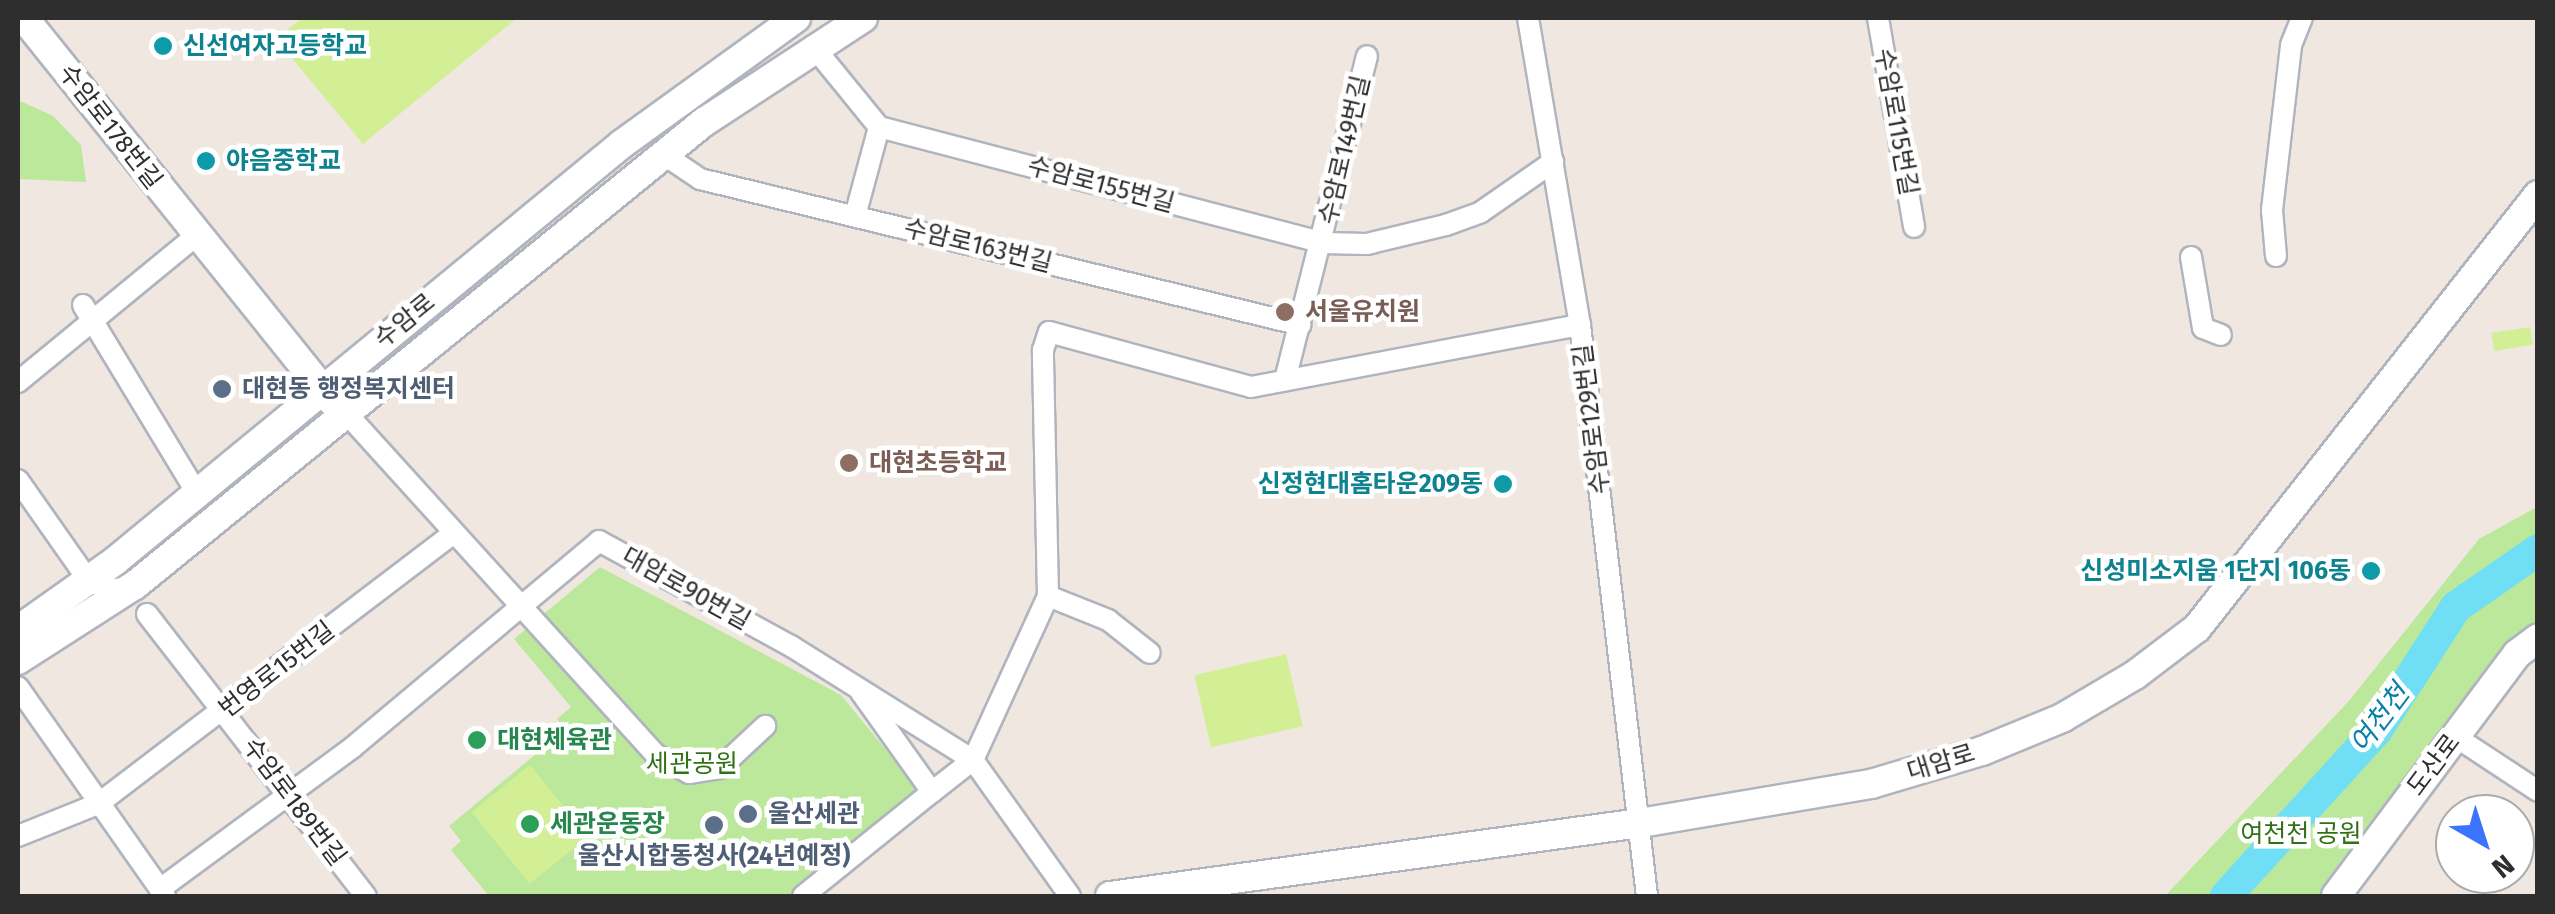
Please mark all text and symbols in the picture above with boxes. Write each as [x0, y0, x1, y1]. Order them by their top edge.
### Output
place label: 신선여자고등학교 [183, 31, 367, 61]
marker: 신선여자고등학교 [152, 35, 174, 57]
street label: 수암로115번길 [1868, 46, 1924, 198]
street label: 수암로178번길 [52, 59, 168, 195]
street label: 수암로149번길 [1313, 73, 1377, 227]
place label: 야음중학교 [226, 146, 341, 176]
marker: 야음중학교 [195, 150, 217, 172]
street label: 수암로155번길 [1024, 151, 1178, 219]
street label: 수암로163번길 [901, 213, 1055, 279]
street label: 수암로 [369, 288, 441, 354]
place label: 서울유치원 [1305, 297, 1420, 327]
marker: 서울유치원 [1274, 301, 1296, 323]
street label: 수암로129번길 [1568, 342, 1616, 496]
place label: 대현동 행정복지센터 [242, 374, 455, 404]
marker: 대현동 행정복지센터 [211, 378, 233, 400]
place label: 대현초등학교 [869, 448, 1007, 478]
marker: 대현초등학교 [838, 452, 860, 474]
place label: 신정현대홈타운209동 [1258, 469, 1483, 499]
marker: 신정현대홈타운209동 [1492, 473, 1514, 495]
street label: 대암로90번길 [617, 541, 755, 637]
place label: 신성미소지움 1단지 106동 [2080, 556, 2351, 586]
marker: 신성미소지움 1단지 106동 [2360, 560, 2382, 582]
street label: 번영로15번길 [213, 616, 341, 724]
water label: 여천천 [2343, 678, 2417, 760]
place label: 대현체육관 [497, 725, 612, 755]
street label: 도산로 [2401, 728, 2467, 802]
marker: 대현체육관 [466, 729, 488, 751]
street label: 수암로189번길 [236, 732, 352, 872]
street label: 대암로 [1904, 739, 1978, 787]
park label: 세관공원 [646, 749, 738, 779]
north arrow [2435, 794, 2535, 894]
place label: 울산세관 [768, 799, 860, 829]
marker: 울산세관 [737, 803, 759, 825]
place label: 세관운동장 [550, 809, 665, 839]
marker: 세관운동장 [519, 813, 541, 835]
marker: 울산시합동청사(24년예정) [703, 814, 725, 836]
park label: 여천천 공원 [2240, 819, 2362, 849]
place label: 울산시합동청사(24년예정) [578, 841, 850, 871]
text: N [2485, 847, 2521, 885]

